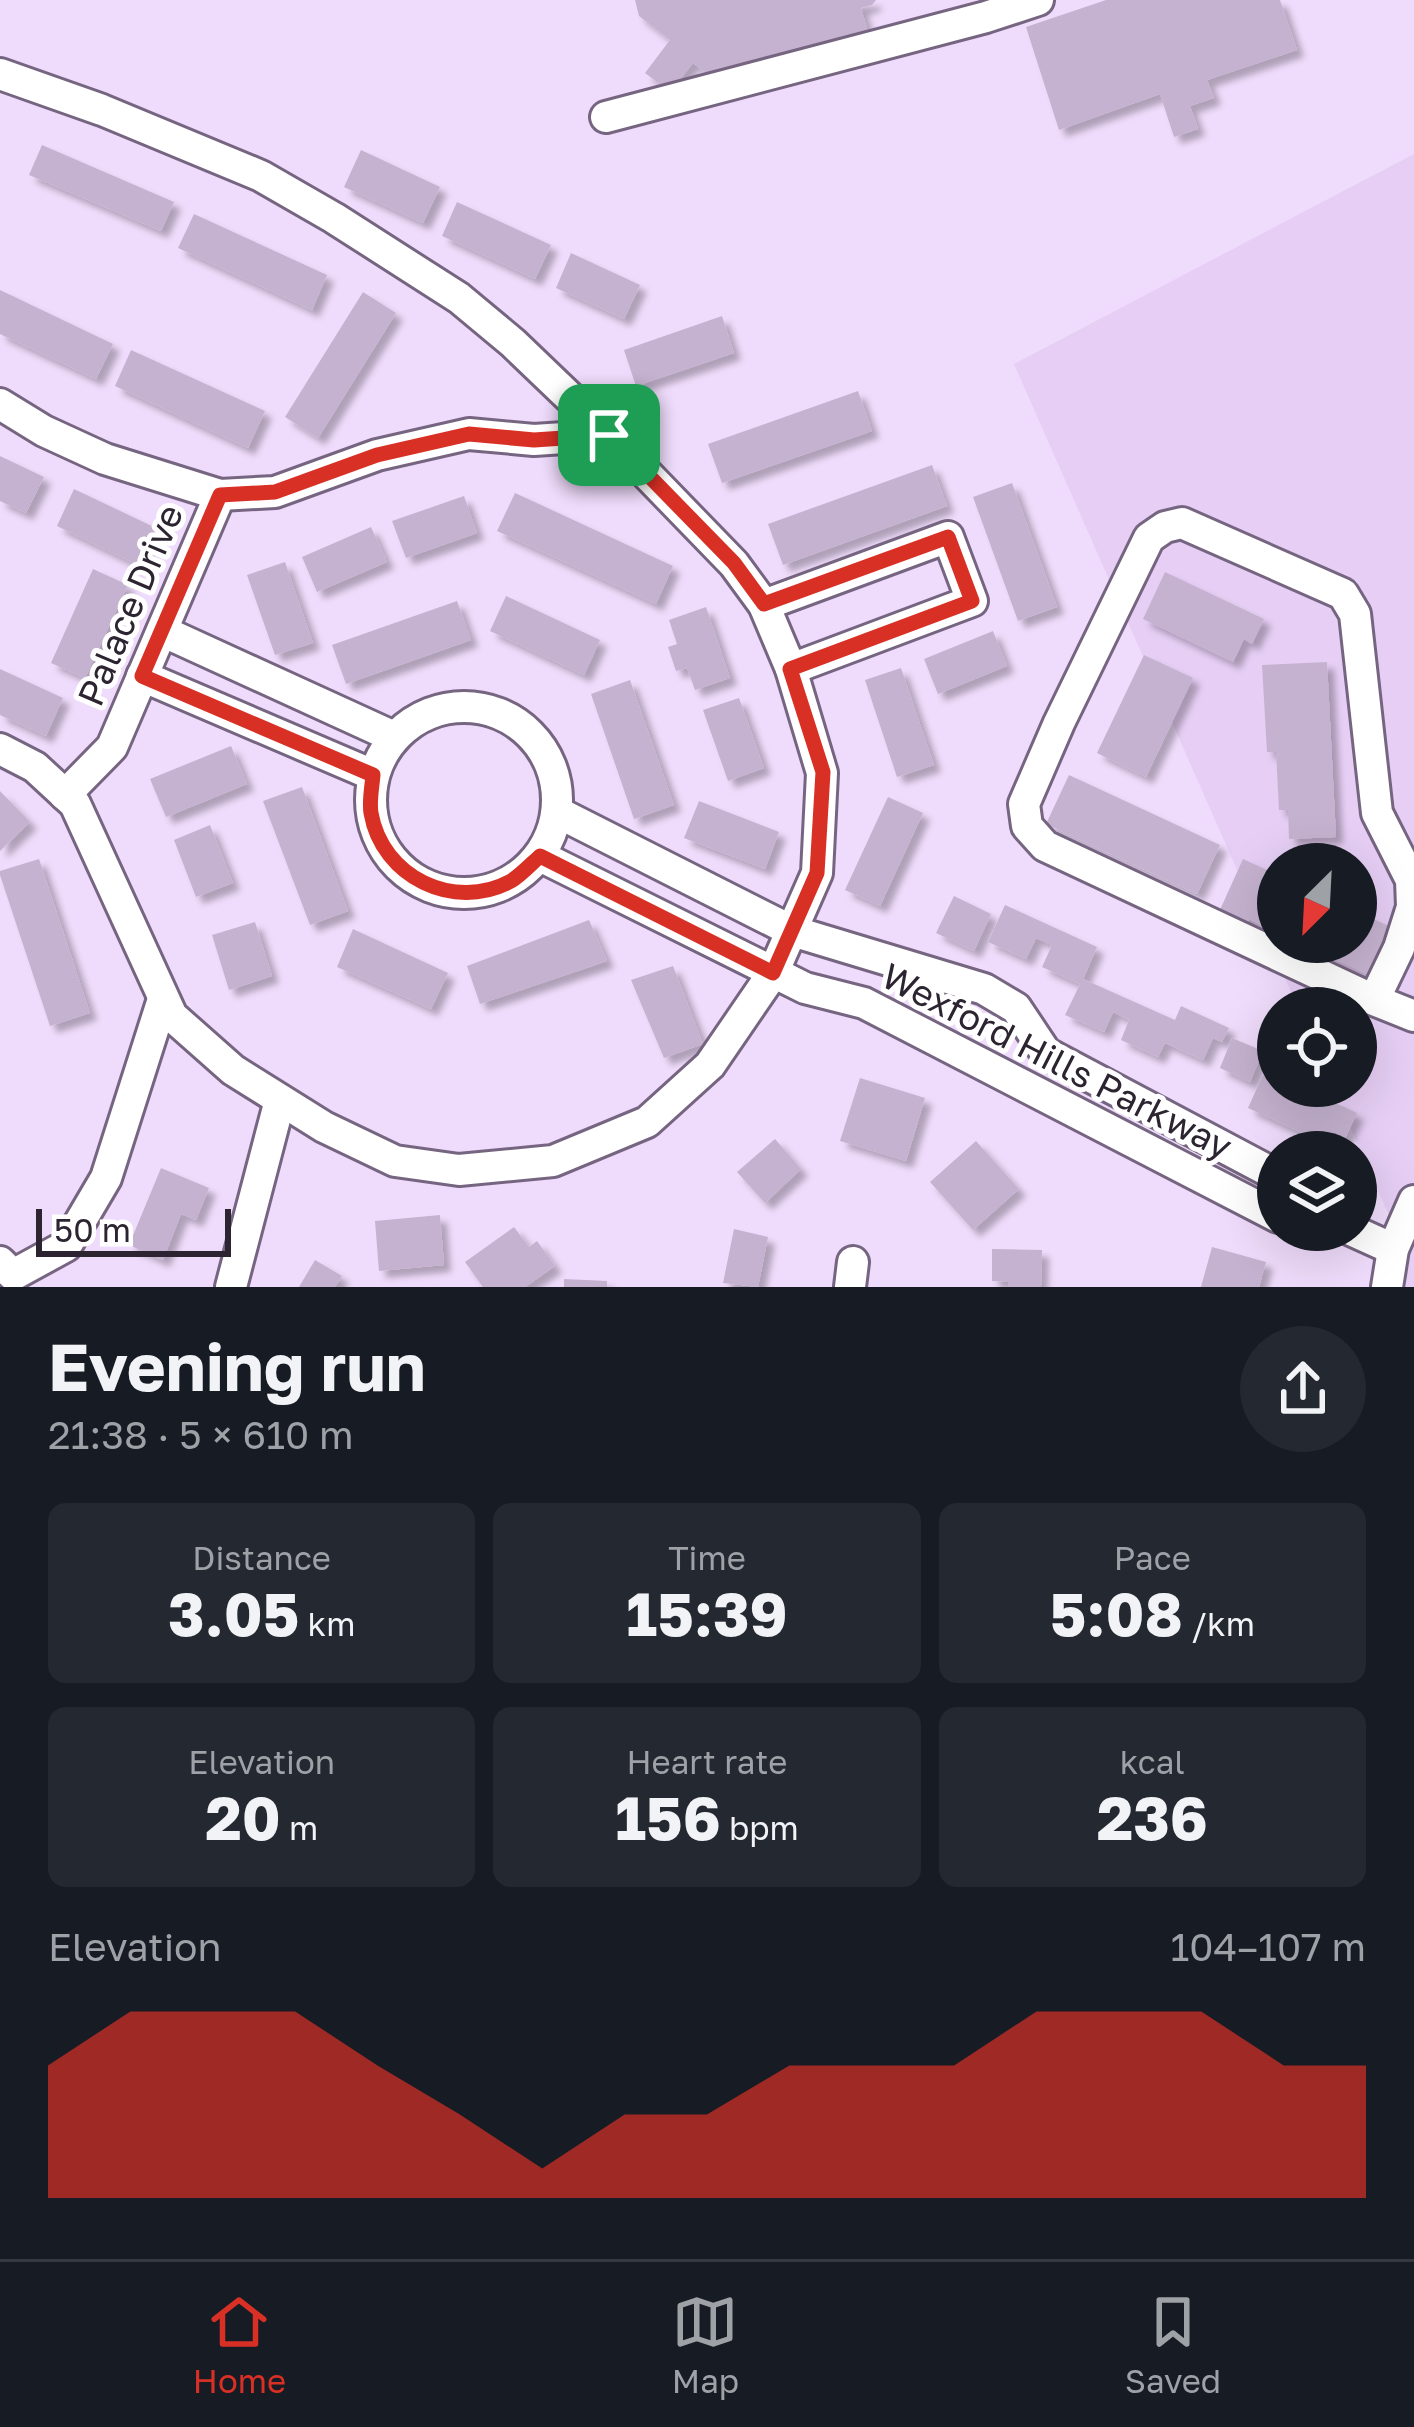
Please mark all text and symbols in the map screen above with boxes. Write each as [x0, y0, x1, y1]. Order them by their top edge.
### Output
pin [558, 384, 660, 486]
icon: arrive [576, 402, 642, 468]
street label: Palace Drive [68, 498, 191, 712]
north arrow [1257, 843, 1377, 963]
map controls [1257, 843, 1377, 1251]
street label: Wexford Hills Parkway [875, 954, 1239, 1168]
button: locate [1257, 987, 1377, 1107]
button: layers [1257, 1131, 1377, 1251]
scale bar [36, 1203, 231, 1256]
text: 50 m [54, 1210, 131, 1249]
text: Evening run [48, 1326, 426, 1406]
button: share [1240, 1326, 1366, 1452]
text: 21:38 · 5 × 610 m [48, 1411, 354, 1458]
text: Distance [192, 1538, 331, 1577]
text: Time [668, 1538, 746, 1577]
text: Pace [1114, 1538, 1191, 1577]
text: 3.05 [168, 1577, 299, 1649]
text: 15:39 [626, 1577, 788, 1649]
text: 5:08 [1050, 1577, 1183, 1649]
text: km [299, 1604, 355, 1643]
text: /km [1183, 1604, 1255, 1643]
text: Elevation [188, 1742, 335, 1781]
text: Heart rate [626, 1742, 788, 1781]
text: kcal [1120, 1742, 1185, 1781]
text: 20 [205, 1781, 281, 1853]
text: 156 [615, 1781, 721, 1853]
text: 236 [1097, 1781, 1208, 1853]
text: m [281, 1808, 318, 1847]
text: bpm [721, 1808, 799, 1847]
text: Elevation [48, 1923, 221, 1970]
text: 104–107 m [1170, 1923, 1366, 1970]
tab: Home [193, 2289, 286, 2400]
tab: Map [672, 2289, 739, 2400]
tab: Saved [1125, 2289, 1221, 2400]

